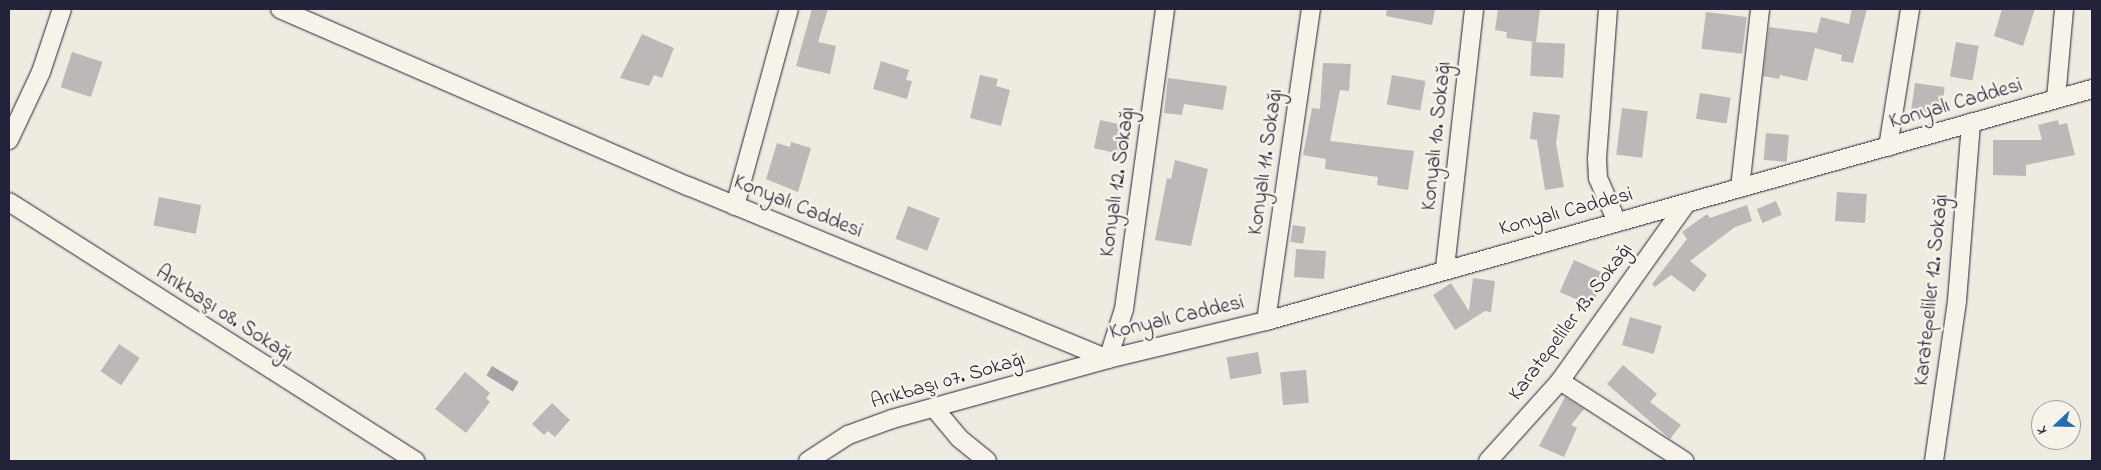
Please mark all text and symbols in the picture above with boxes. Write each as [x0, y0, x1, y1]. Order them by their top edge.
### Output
street label: Konyalı 10. Sokağı [1417, 60, 1457, 212]
street label: Konyalı Caddesi [1886, 73, 2026, 135]
street label: Konyalı 11. Sokağı [1243, 87, 1289, 237]
street label: Konyalı 12. Sokağı [1095, 105, 1141, 259]
street label: Konyalı Caddesi [730, 170, 866, 244]
street label: Konyalı Caddesi [1496, 182, 1636, 242]
street label: Karatepeliler 12. Sokağı [1909, 193, 1955, 387]
street label: Karatepeliler 13. Sokağı [1503, 238, 1639, 406]
street label: Arıkbaşı 08. Sokağı [151, 260, 297, 368]
street label: Konyalı Caddesi [1107, 290, 1247, 346]
street label: Arıkbaşı 07. Sokağı [868, 347, 1028, 415]
north arrow [2031, 400, 2081, 450]
text: K [2031, 423, 2053, 437]

